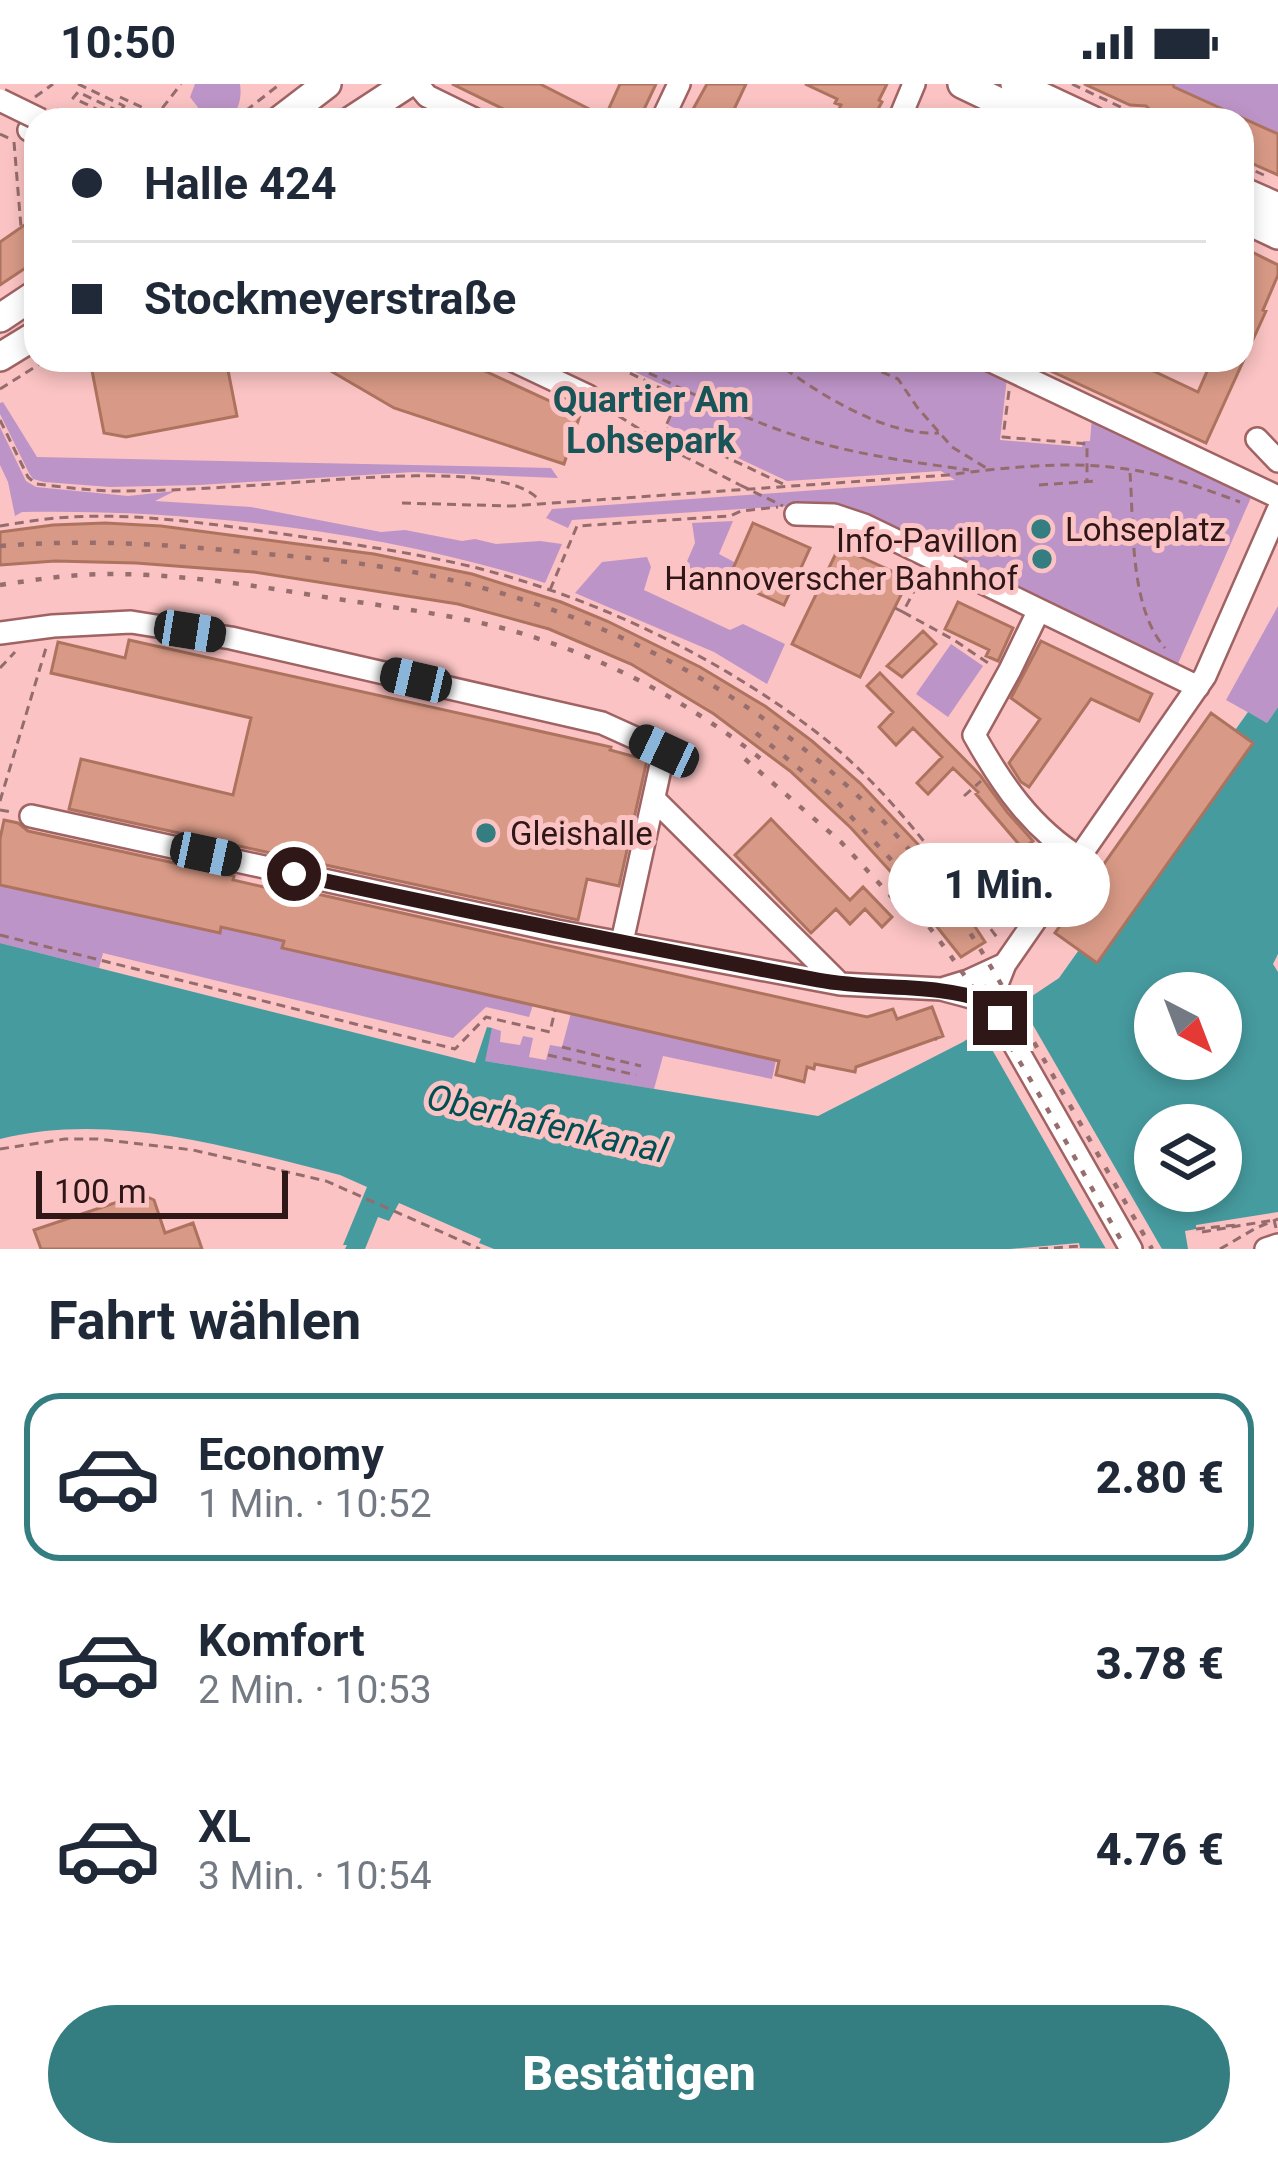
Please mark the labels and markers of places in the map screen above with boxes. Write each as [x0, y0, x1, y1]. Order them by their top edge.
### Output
place label: Lohseplatz [1065, 510, 1226, 549]
marker: Lohseplatz [1028, 516, 1054, 542]
place label: Info-Pavillon Hannoverscher Bahnhof [664, 521, 1019, 598]
marker: Info-Pavillon Hannoverscher Bahnhof [1029, 546, 1055, 572]
place label: Gleishalle [510, 814, 653, 853]
marker: Gleishalle [473, 820, 499, 846]

